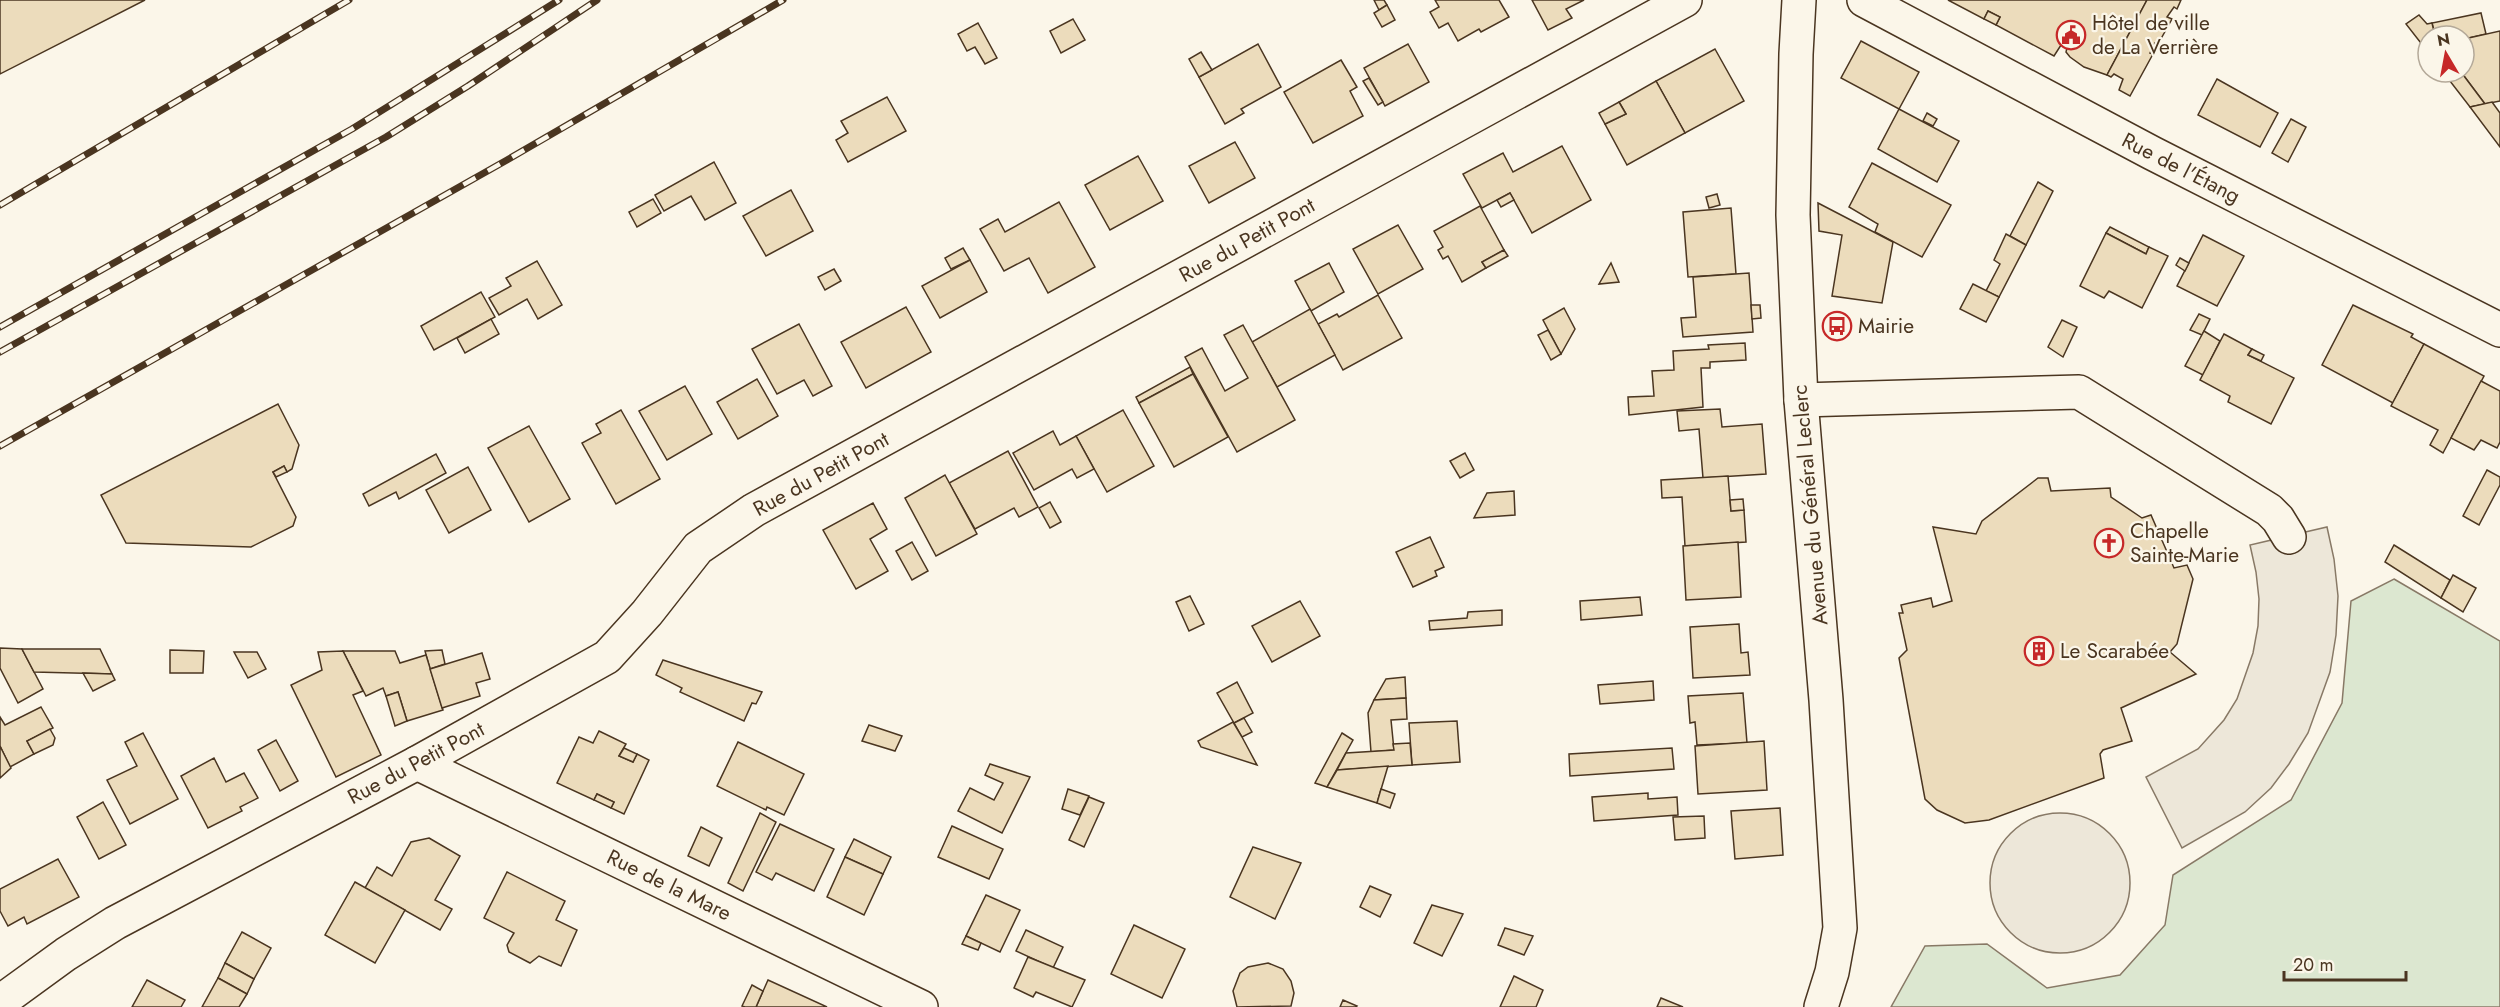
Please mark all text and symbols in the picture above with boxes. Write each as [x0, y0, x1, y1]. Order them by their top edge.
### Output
place label: Hôtel de ville de La Verrière [2092, 8, 2218, 62]
public building icon: Hôtel de ville de La Verrière [2055, 19, 2087, 51]
north arrow [2416, 24, 2476, 84]
text: N [2435, 27, 2452, 52]
street label: Rue de l'Étang [2116, 125, 2246, 211]
street label: Rue du Petit Pont [1174, 190, 1320, 290]
bus stop icon: Mairie [1821, 310, 1853, 342]
place label: Mairie [1858, 311, 1914, 341]
street label: Avenue du Général Leclerc [1785, 384, 1835, 626]
street label: Rue du Petit Pont [748, 424, 894, 524]
place label: Chapelle Sainte-Marie [2130, 516, 2239, 570]
church icon: Chapelle Sainte-Marie [2093, 527, 2125, 559]
building icon: Le Scarabée [2023, 635, 2055, 667]
place label: Le Scarabée [2060, 636, 2169, 666]
street label: Rue du Petit Pont [342, 714, 490, 812]
street label: Rue de la Mare [602, 842, 736, 928]
scale bar [2284, 944, 2406, 982]
text: 20 m [2293, 952, 2333, 978]

